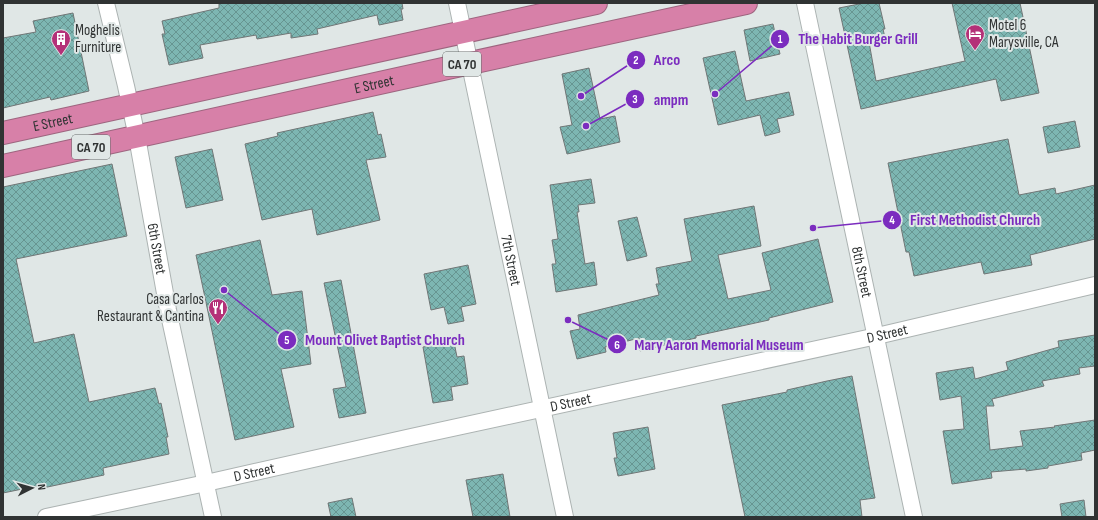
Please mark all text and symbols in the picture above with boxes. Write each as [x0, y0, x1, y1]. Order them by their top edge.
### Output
place label: Motel 6 Marysville, CA [989, 16, 1059, 52]
place label: Moghelis Furniture [75, 21, 121, 57]
hotel icon: Motel 6 Marysville, CA [964, 23, 986, 51]
callout: The Habit Burger Grill [770, 25, 926, 53]
building icon: Moghelis Furniture [50, 28, 72, 56]
text: The Habit Burger Grill [798, 30, 918, 49]
text: 1 [778, 32, 783, 47]
callout: Arco [626, 46, 688, 74]
text: Arco [653, 51, 680, 70]
road number: CA 70 [443, 52, 481, 76]
text: 2 [633, 53, 639, 68]
street label: E Street [352, 71, 396, 98]
callout: ampm [625, 85, 696, 113]
text: ampm [654, 91, 688, 110]
text: 3 [632, 92, 638, 107]
street label: E Street [31, 109, 75, 136]
road number: CA 70 [72, 135, 110, 159]
callout: First Methodist Church [882, 206, 1048, 234]
text: First Methodist Church [910, 211, 1040, 230]
text: 4 [889, 213, 895, 228]
street label: 6th Street [143, 222, 170, 276]
street label: 7th Street [496, 233, 525, 288]
street label: 8th Street [847, 245, 876, 300]
place label: Casa Carlos Restaurant & Cantina [97, 290, 204, 326]
restaurant icon: Casa Carlos Restaurant & Cantina [207, 297, 229, 325]
street label: D Street [865, 320, 910, 348]
callout: Mount Olivet Baptist Church [277, 326, 473, 354]
callout: Mary Aaron Memorial Museum [607, 330, 812, 358]
text: Mount Olivet Baptist Church [305, 331, 465, 350]
text: 5 [284, 333, 290, 348]
text: Mary Aaron Memorial Museum [634, 336, 804, 355]
text: 6 [614, 338, 620, 353]
street label: D Street [548, 389, 593, 417]
street label: D Street [232, 459, 277, 486]
north arrow [12, 468, 52, 508]
text: N [35, 483, 48, 491]

